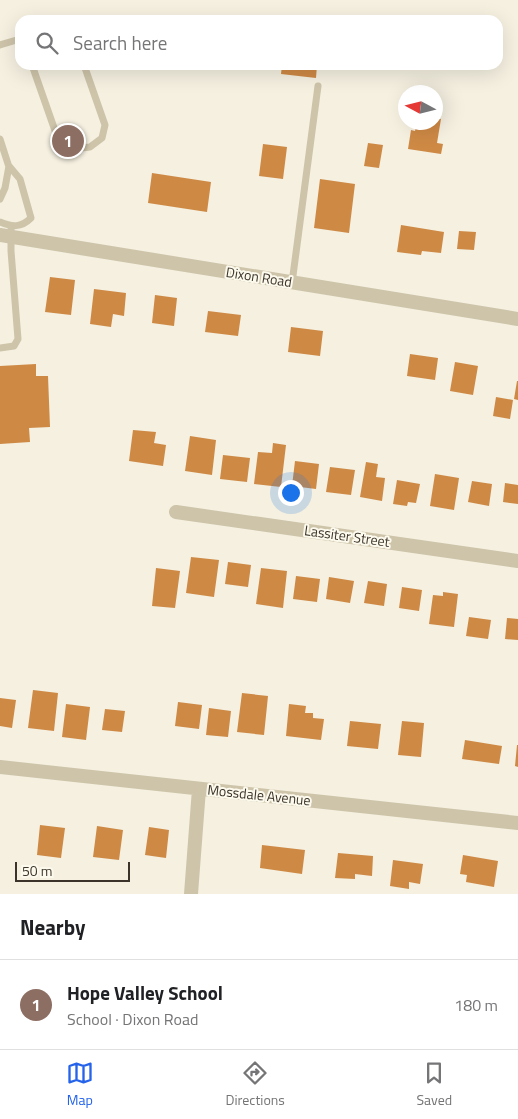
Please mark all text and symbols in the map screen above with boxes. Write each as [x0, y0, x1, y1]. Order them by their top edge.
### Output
search box [15, 15, 503, 70]
text: Search here [73, 28, 167, 57]
icon: search [33, 29, 61, 57]
north arrow [398, 85, 443, 130]
pin: 1 [52, 122, 84, 160]
street label: Dixon Road [225, 261, 294, 292]
your location [278, 480, 304, 506]
street label: Lassiter Street [303, 519, 391, 552]
street label: Mossdale Avenue [206, 779, 312, 810]
scale bar [15, 859, 130, 882]
text: 50 m [22, 860, 52, 881]
text: Nearby [20, 911, 85, 943]
text: Hope Valley School [67, 978, 223, 1007]
text: 1 [32, 993, 40, 1017]
text: 180 m [454, 993, 498, 1017]
text: School · Dixon Road [67, 1007, 198, 1031]
tab: Map [66, 1059, 94, 1110]
tab: Directions [225, 1059, 285, 1110]
tab: Saved [417, 1059, 452, 1110]

